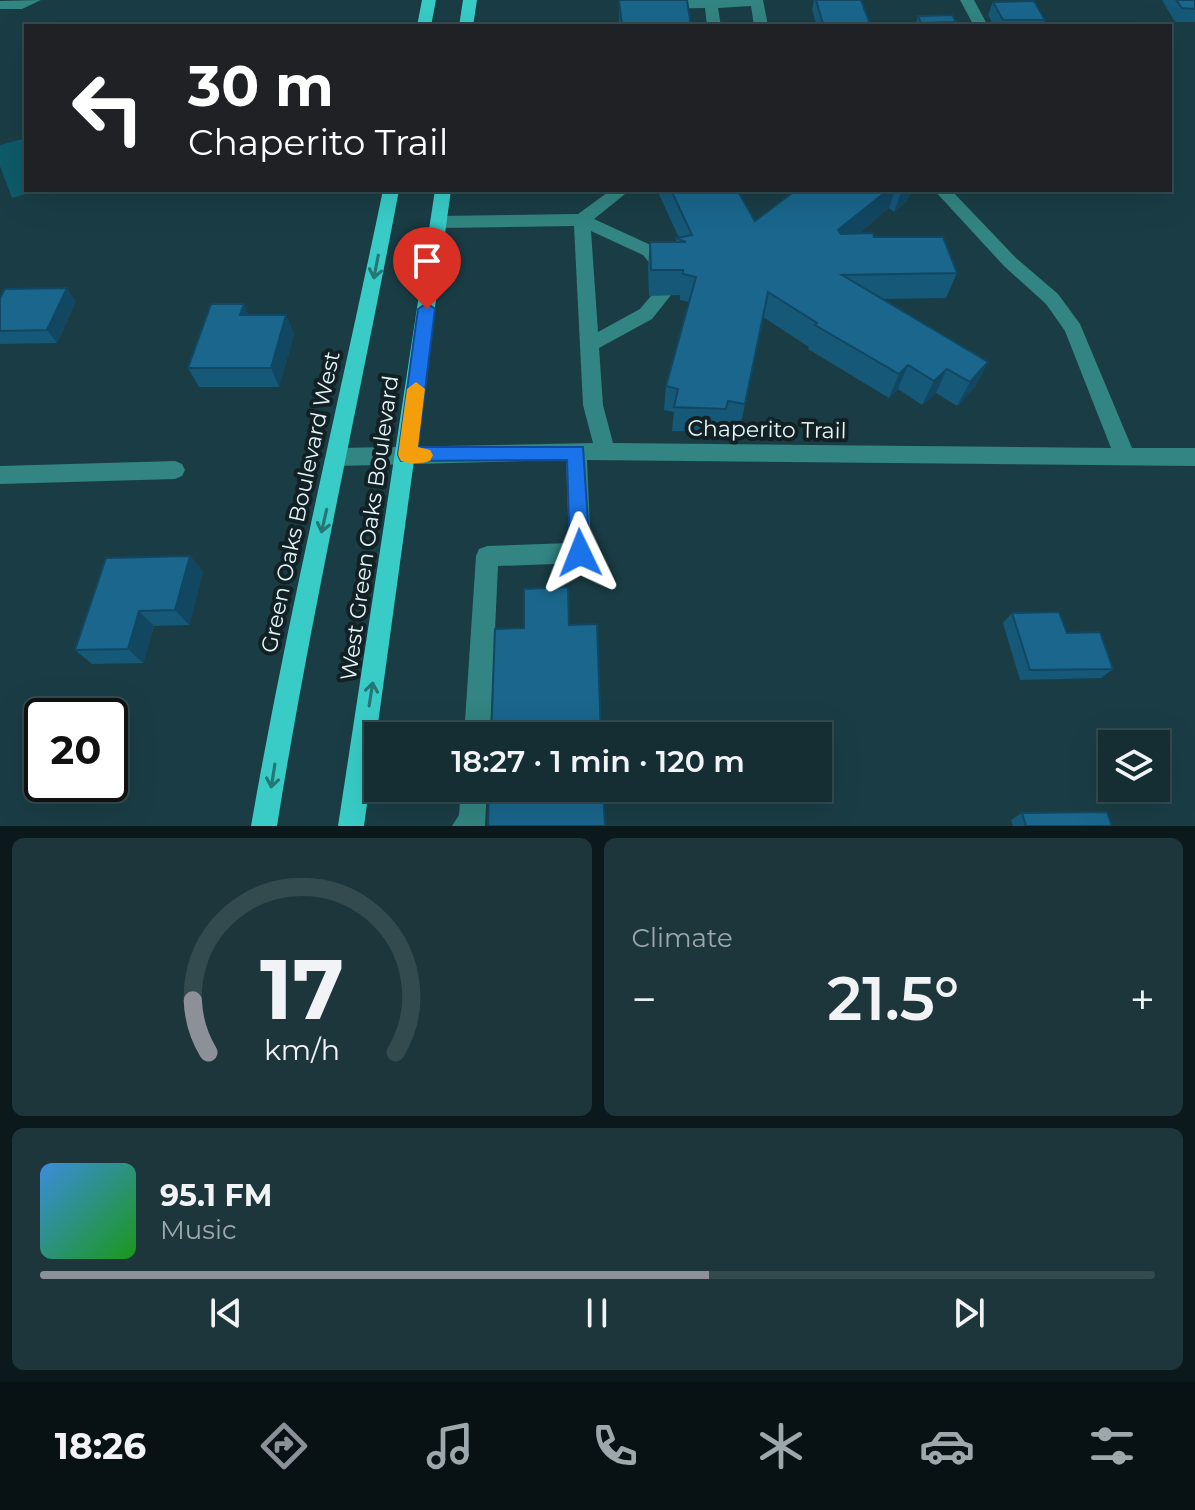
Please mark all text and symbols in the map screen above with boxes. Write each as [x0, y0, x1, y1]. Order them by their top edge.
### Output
text: 30 m [188, 52, 334, 120]
icon: left [56, 56, 160, 160]
text: Chaperito Trail [188, 120, 448, 164]
pin [393, 227, 461, 309]
icon: arrive [405, 239, 449, 283]
one-way arrow [368, 253, 383, 279]
street label: Green Oaks Boulevard West [255, 349, 346, 655]
street label: West Green Oaks Boulevard [335, 374, 404, 682]
street label: Chaperito Trail [687, 415, 847, 444]
one-way arrow [316, 508, 331, 534]
position arrow [538, 511, 622, 595]
one-way arrow [364, 681, 379, 707]
speed limit sign: 20 [24, 698, 128, 802]
map controls [1098, 730, 1170, 802]
button: layers [1098, 730, 1170, 802]
text: 18:27 · 1 min · 120 m [451, 743, 745, 780]
one-way arrow [264, 763, 279, 788]
text: Climate [632, 922, 733, 954]
text: 17 [260, 938, 344, 1040]
text: 21.5° [827, 962, 959, 1035]
text: − [632, 972, 657, 1026]
text: + [1130, 972, 1155, 1026]
text: km/h [264, 1032, 340, 1067]
text: 95.1 FM [160, 1177, 272, 1214]
text: Music [160, 1214, 237, 1246]
icon: previous [204, 1291, 248, 1335]
icon: pause [575, 1291, 619, 1335]
icon: next [947, 1291, 991, 1335]
icon: directions [256, 1418, 312, 1474]
icon: music [422, 1418, 478, 1474]
icon: phone [587, 1418, 643, 1474]
icon: climate [753, 1418, 809, 1474]
icon: car [919, 1418, 975, 1474]
icon: filters [1084, 1418, 1140, 1474]
text: 18:26 [55, 1424, 146, 1468]

